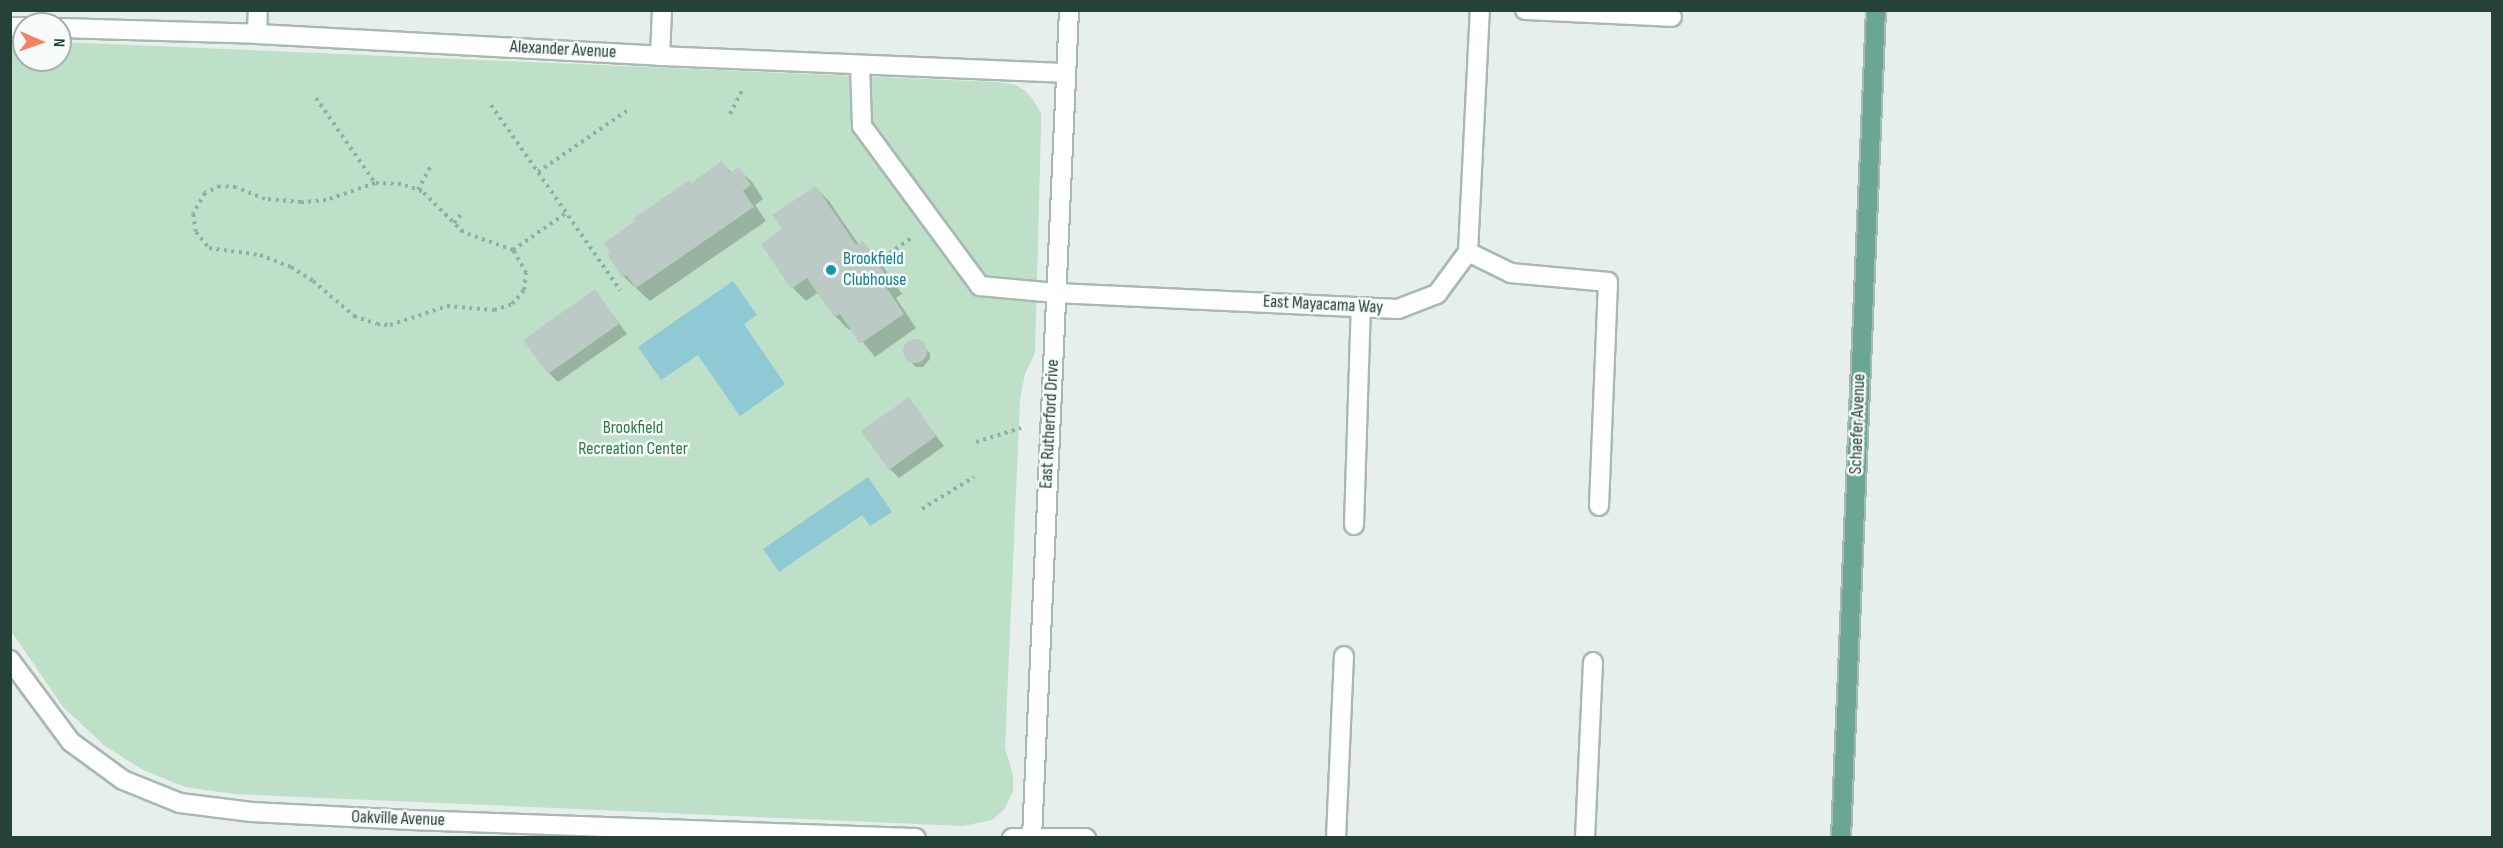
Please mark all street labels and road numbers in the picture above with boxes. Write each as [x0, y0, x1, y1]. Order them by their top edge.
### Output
street label: Alexander Avenue [509, 36, 617, 64]
street label: East Mayacama Way [1262, 291, 1384, 319]
street label: East Rutherford Drive [1036, 359, 1064, 489]
street label: Schaefer Avenue [1845, 373, 1871, 475]
street label: Oakville Avenue [351, 807, 445, 831]

